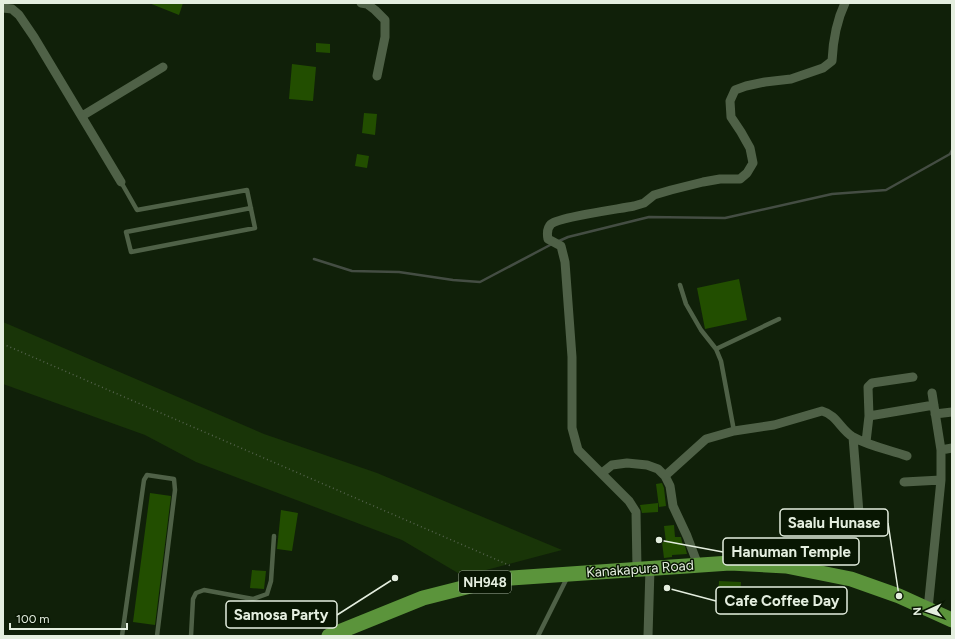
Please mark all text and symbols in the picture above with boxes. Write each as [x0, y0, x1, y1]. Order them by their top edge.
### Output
callout: Saalu Hunase [780, 509, 888, 536]
text: Saalu Hunase [788, 514, 881, 532]
callout: Hanuman Temple [723, 538, 859, 565]
text: Hanuman Temple [731, 543, 851, 561]
street label: Kanakapura Road [586, 557, 694, 581]
road number: NH948 [459, 571, 511, 593]
callout: Cafe Coffee Day [716, 587, 847, 614]
north arrow [907, 591, 947, 631]
text: Cafe Coffee Day [725, 592, 840, 610]
callout: Samosa Party [226, 601, 337, 628]
scale bar [10, 605, 127, 631]
text: Samosa Party [234, 606, 329, 624]
text: N [911, 607, 924, 616]
text: 100 m [16, 612, 50, 626]

